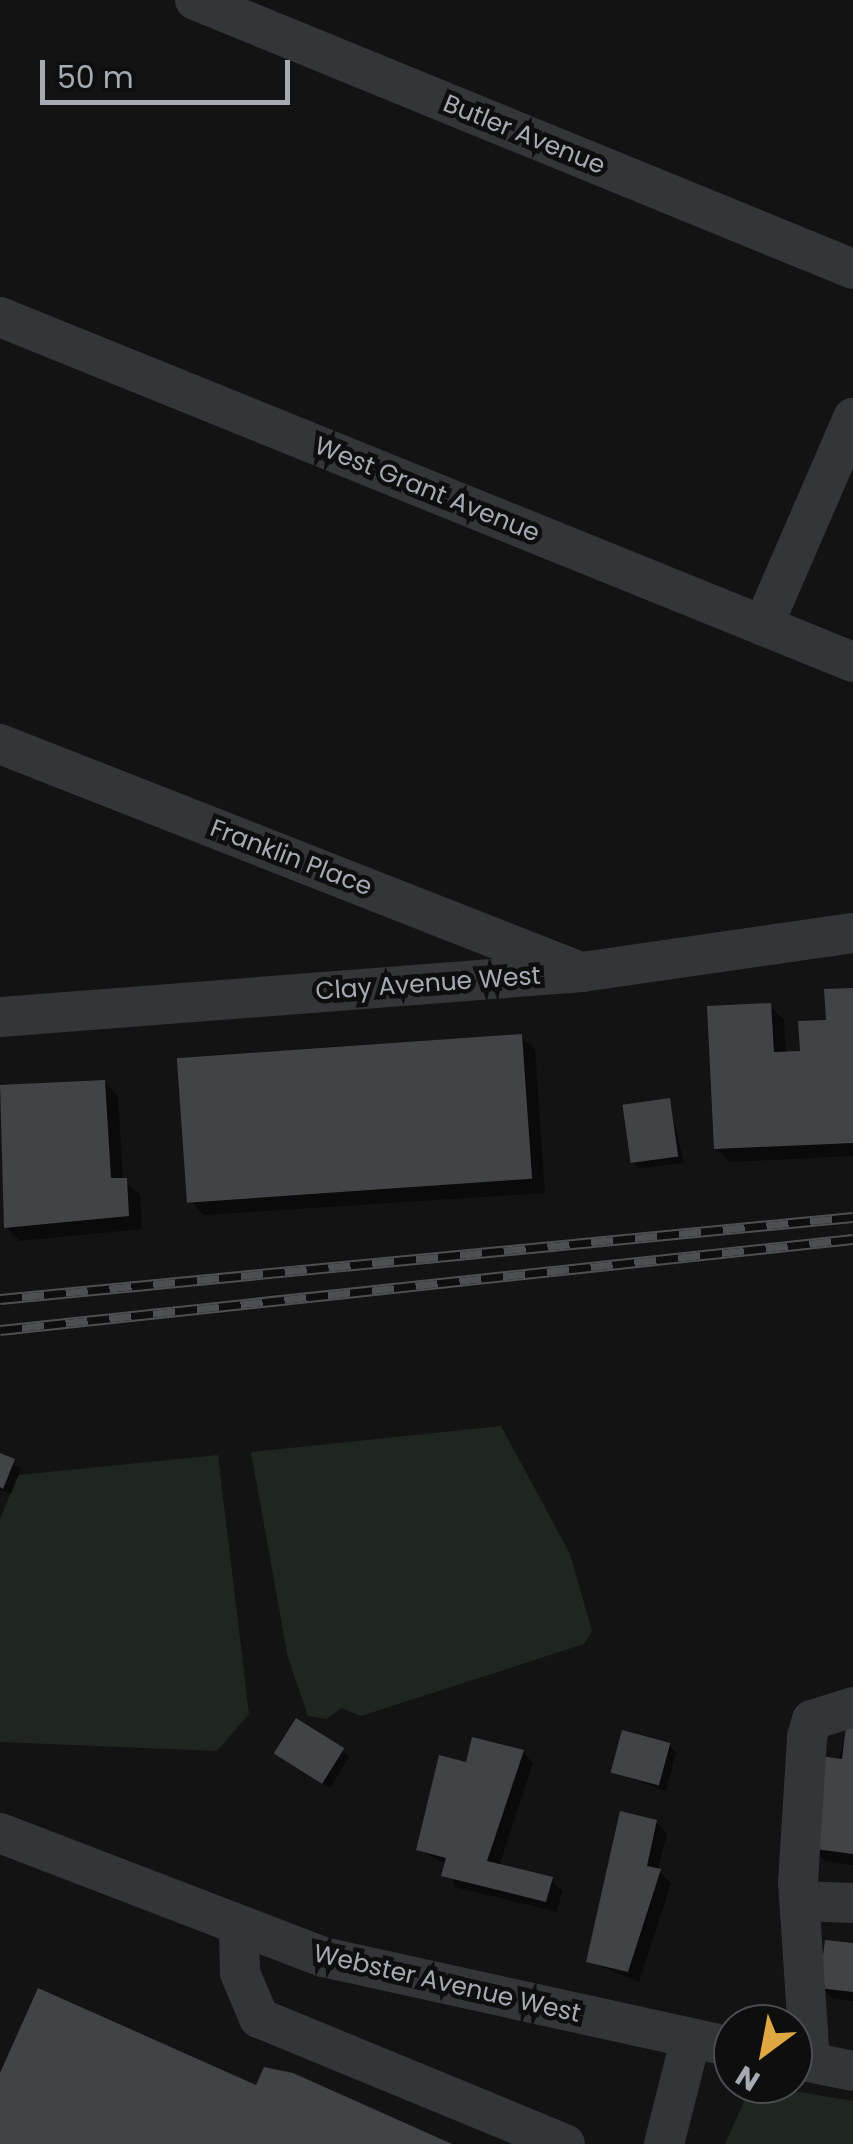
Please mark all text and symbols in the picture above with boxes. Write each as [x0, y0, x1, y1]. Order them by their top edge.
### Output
scale bar [45, 40, 295, 102]
text: 50 m [57, 56, 134, 99]
street label: Butler Avenue [439, 89, 609, 181]
street label: West Grant Avenue [310, 431, 544, 549]
street label: Franklin Place [206, 813, 376, 903]
street label: Clay Avenue West [314, 961, 542, 1007]
street label: Webster Avenue West [311, 1939, 583, 2029]
north arrow [713, 2004, 813, 2104]
text: N [729, 2056, 767, 2100]

